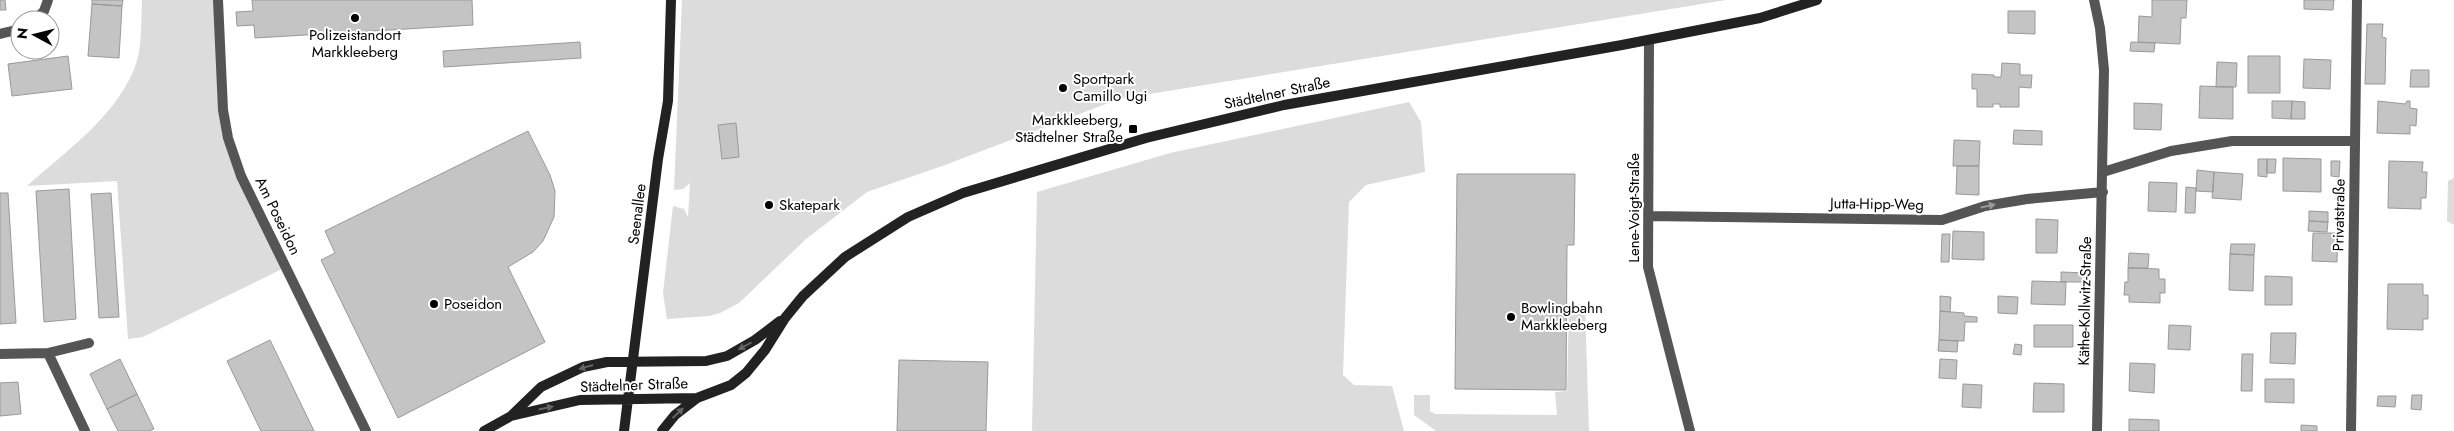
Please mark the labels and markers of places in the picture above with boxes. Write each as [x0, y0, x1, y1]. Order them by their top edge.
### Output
marker: Polizeistandort Markkleeberg [349, 12, 361, 24]
place label: Polizeistandort Markkleeberg [309, 24, 401, 63]
place label: Sportpark Camillo Ugi [1073, 68, 1148, 107]
marker: Sportpark Camillo Ugi [1057, 82, 1069, 94]
place label: Markkleeberg, Städtelner Straße [1015, 109, 1123, 148]
marker: Markkleeberg, Städtelner Straße [1127, 123, 1139, 135]
place label: Skatepark [779, 194, 840, 216]
marker: Skatepark [763, 199, 775, 211]
place label: Poseidon [444, 293, 502, 315]
place label: Bowlingbahn Markkleeberg [1521, 297, 1607, 336]
marker: Poseidon [428, 298, 440, 310]
marker: Bowlingbahn Markkleeberg [1505, 311, 1517, 323]

